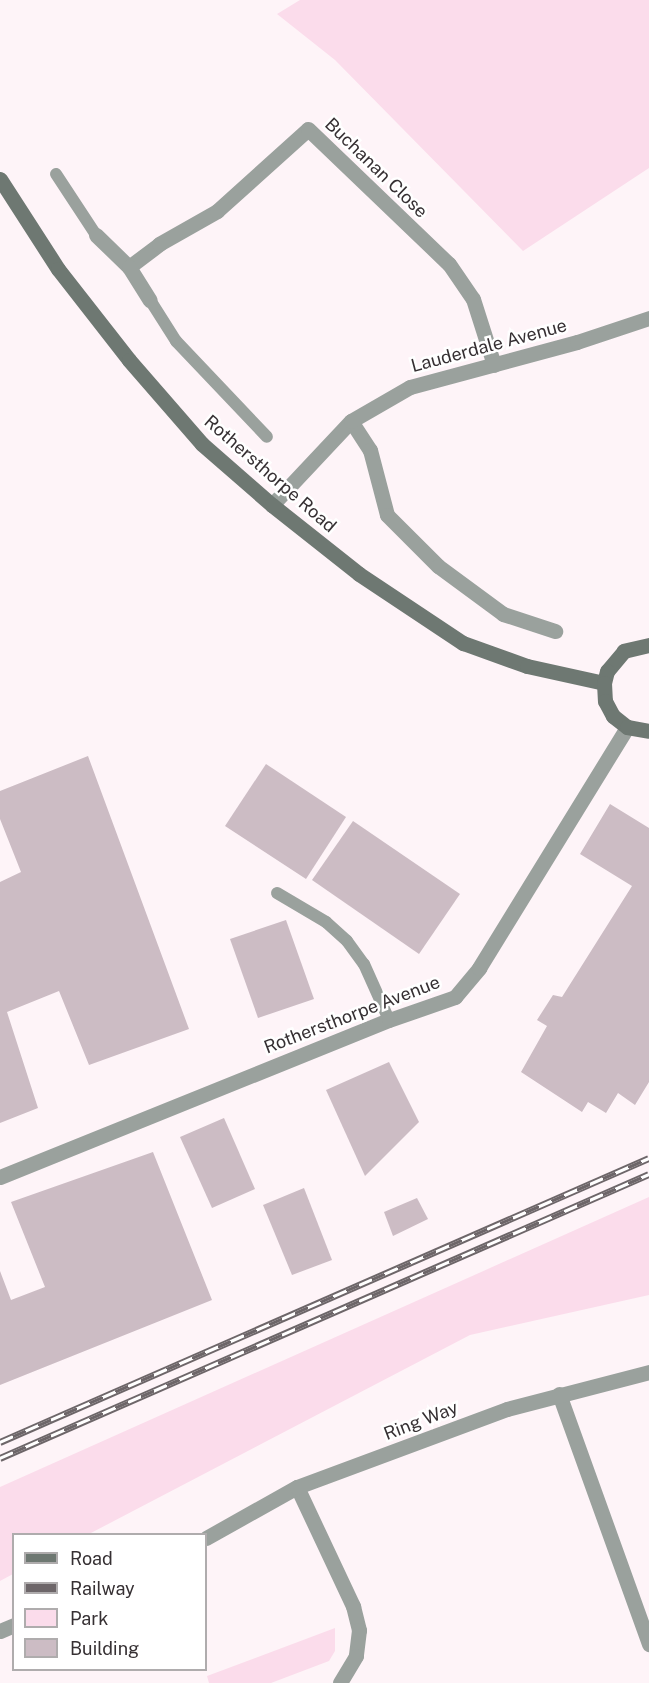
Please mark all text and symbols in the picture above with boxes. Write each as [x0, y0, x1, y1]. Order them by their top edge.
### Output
street label: Buchanan Close [320, 114, 432, 222]
street label: Lauderdale Avenue [409, 315, 569, 377]
street label: Rothersthorpe Road [200, 411, 340, 537]
street label: Rothersthorpe Avenue [261, 971, 443, 1059]
street label: Ring Way [381, 1397, 461, 1445]
legend [12, 1533, 207, 1671]
text: Road [70, 1548, 113, 1569]
text: Railway [70, 1578, 135, 1599]
text: Park [70, 1608, 108, 1629]
text: Building [70, 1638, 139, 1659]

